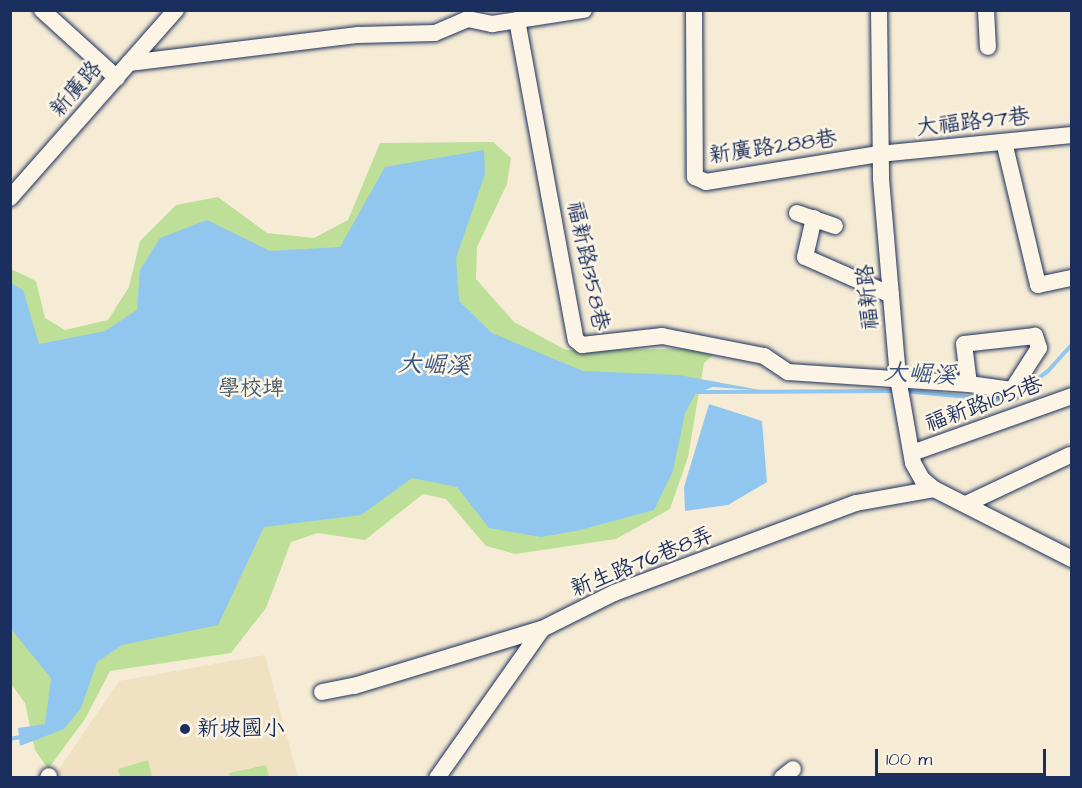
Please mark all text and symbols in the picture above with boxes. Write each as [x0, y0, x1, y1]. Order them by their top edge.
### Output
street label: 新廣路 [44, 55, 108, 123]
street label: 大福路97巷 [915, 103, 1031, 141]
street label: 新廣路288巷 [707, 125, 839, 169]
street label: 福新路1358巷 [561, 199, 615, 333]
street label: 福新路 [852, 263, 884, 331]
water label: 大崛溪 [398, 350, 470, 382]
water label: 大崛溪 [883, 359, 957, 391]
street label: 福新路1051巷 [922, 371, 1046, 437]
park label: 學校埤 [218, 376, 284, 402]
street label: 新生路76巷8弄 [567, 521, 717, 603]
place label: 新坡國小 [197, 716, 285, 742]
marker: 新坡國小 [178, 722, 192, 736]
scale bar [878, 737, 1049, 775]
text: 100 m [886, 747, 932, 772]

